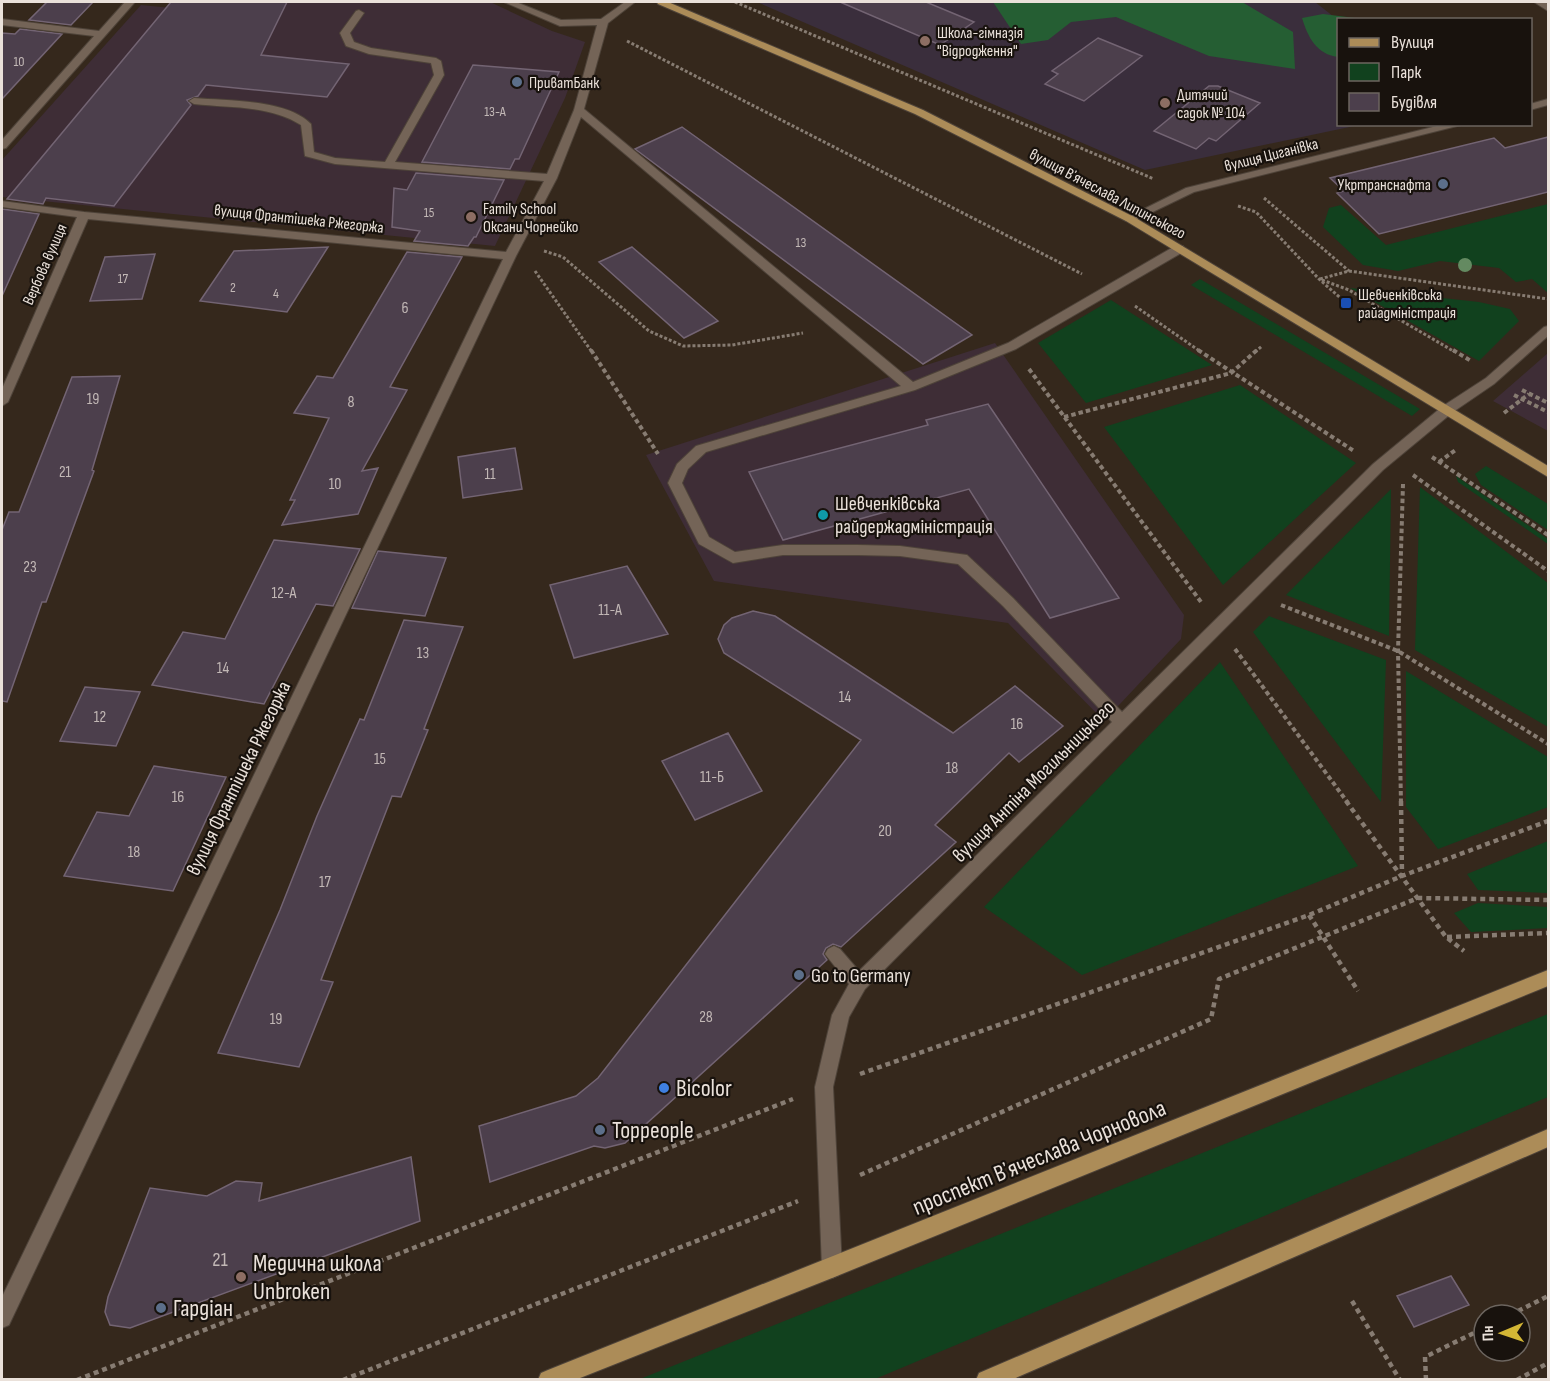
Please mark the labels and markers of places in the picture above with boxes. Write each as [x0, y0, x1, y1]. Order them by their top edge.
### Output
place label: Школа-гімназія "Відродження" [937, 24, 1023, 61]
marker: Школа-гімназія "Відродження" [918, 34, 932, 48]
place label: ПриватБанк [529, 74, 600, 93]
marker: ПриватБанк [510, 75, 524, 89]
place label: Дитячий садок № 104 [1177, 86, 1246, 123]
marker: Дитячий садок № 104 [1158, 96, 1172, 110]
place label: Укртранснафта [1338, 176, 1431, 195]
marker: Укртранснафта [1436, 177, 1450, 191]
place label: Family School Оксани Чорнейко [483, 200, 578, 237]
marker: Family School Оксани Чорнейко [464, 210, 478, 224]
place label: Шевченківська райадміністрація [1358, 286, 1456, 323]
marker: Шевченківська райадміністрація [1339, 296, 1353, 310]
place label: Шевченківська райдержадміністрація [835, 492, 993, 539]
marker: Шевченківська райдержадміністрація [816, 508, 830, 522]
place label: Go to Germany [811, 964, 911, 988]
marker: Go to Germany [792, 968, 806, 982]
place label: Bicolor [676, 1074, 732, 1103]
marker: Bicolor [657, 1081, 671, 1095]
place label: Toppeople [612, 1116, 694, 1145]
marker: Toppeople [593, 1123, 607, 1137]
place label: Медична школа Unbroken [253, 1249, 382, 1306]
marker: Медична школа Unbroken [234, 1270, 248, 1284]
place label: Гардіан [173, 1294, 233, 1323]
marker: Гардіан [154, 1301, 168, 1315]

